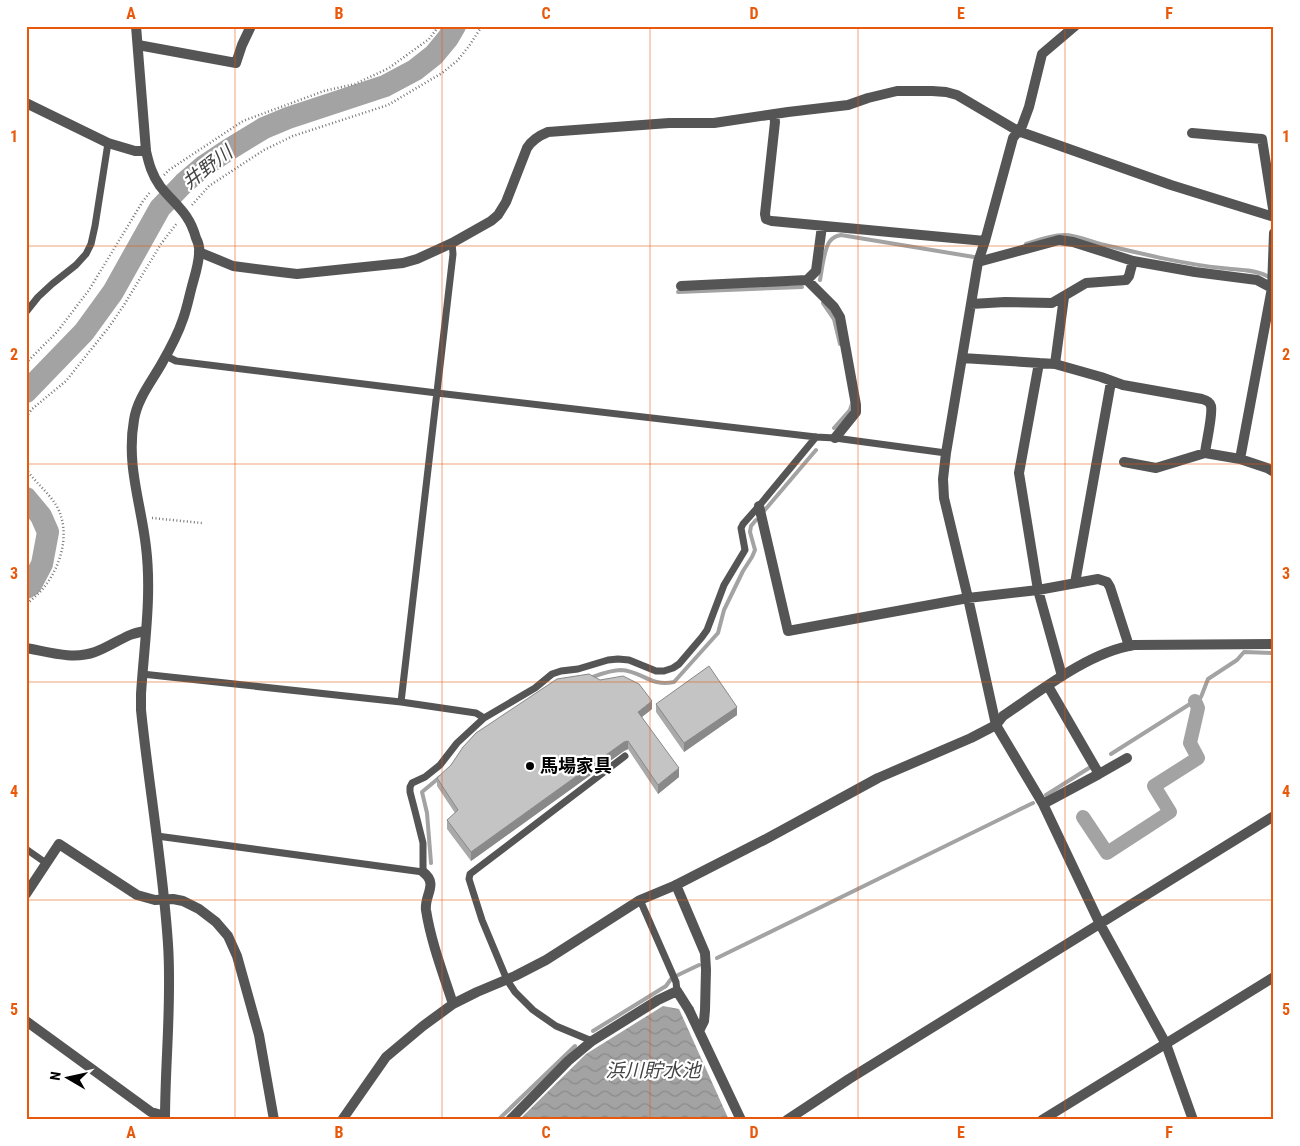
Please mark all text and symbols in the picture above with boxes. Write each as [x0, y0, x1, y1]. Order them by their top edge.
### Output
text: A [126, 4, 136, 23]
text: B [335, 4, 344, 23]
text: C [541, 4, 551, 23]
text: D [749, 4, 759, 23]
text: E [957, 4, 965, 23]
text: F [1165, 4, 1173, 23]
text: 1 [10, 127, 18, 146]
text: 1 [1282, 127, 1290, 146]
water label: 井野川 [178, 140, 238, 194]
text: 2 [10, 345, 18, 364]
text: 2 [1282, 345, 1290, 364]
text: 3 [10, 564, 18, 583]
text: 3 [1282, 564, 1290, 583]
place label: 馬場家具 [540, 755, 612, 776]
marker: 馬場家具 [524, 760, 536, 772]
text: 4 [10, 782, 18, 801]
text: 4 [1282, 782, 1290, 801]
text: 5 [10, 1000, 18, 1019]
text: 5 [1282, 1000, 1290, 1019]
north arrow [42, 1054, 92, 1104]
water label: 浜川貯水池 [605, 1059, 702, 1082]
text: N [47, 1070, 64, 1081]
text: A [126, 1123, 136, 1142]
text: B [335, 1123, 344, 1142]
text: C [541, 1123, 551, 1142]
text: D [749, 1123, 759, 1142]
text: E [957, 1123, 965, 1142]
text: F [1165, 1123, 1173, 1142]

